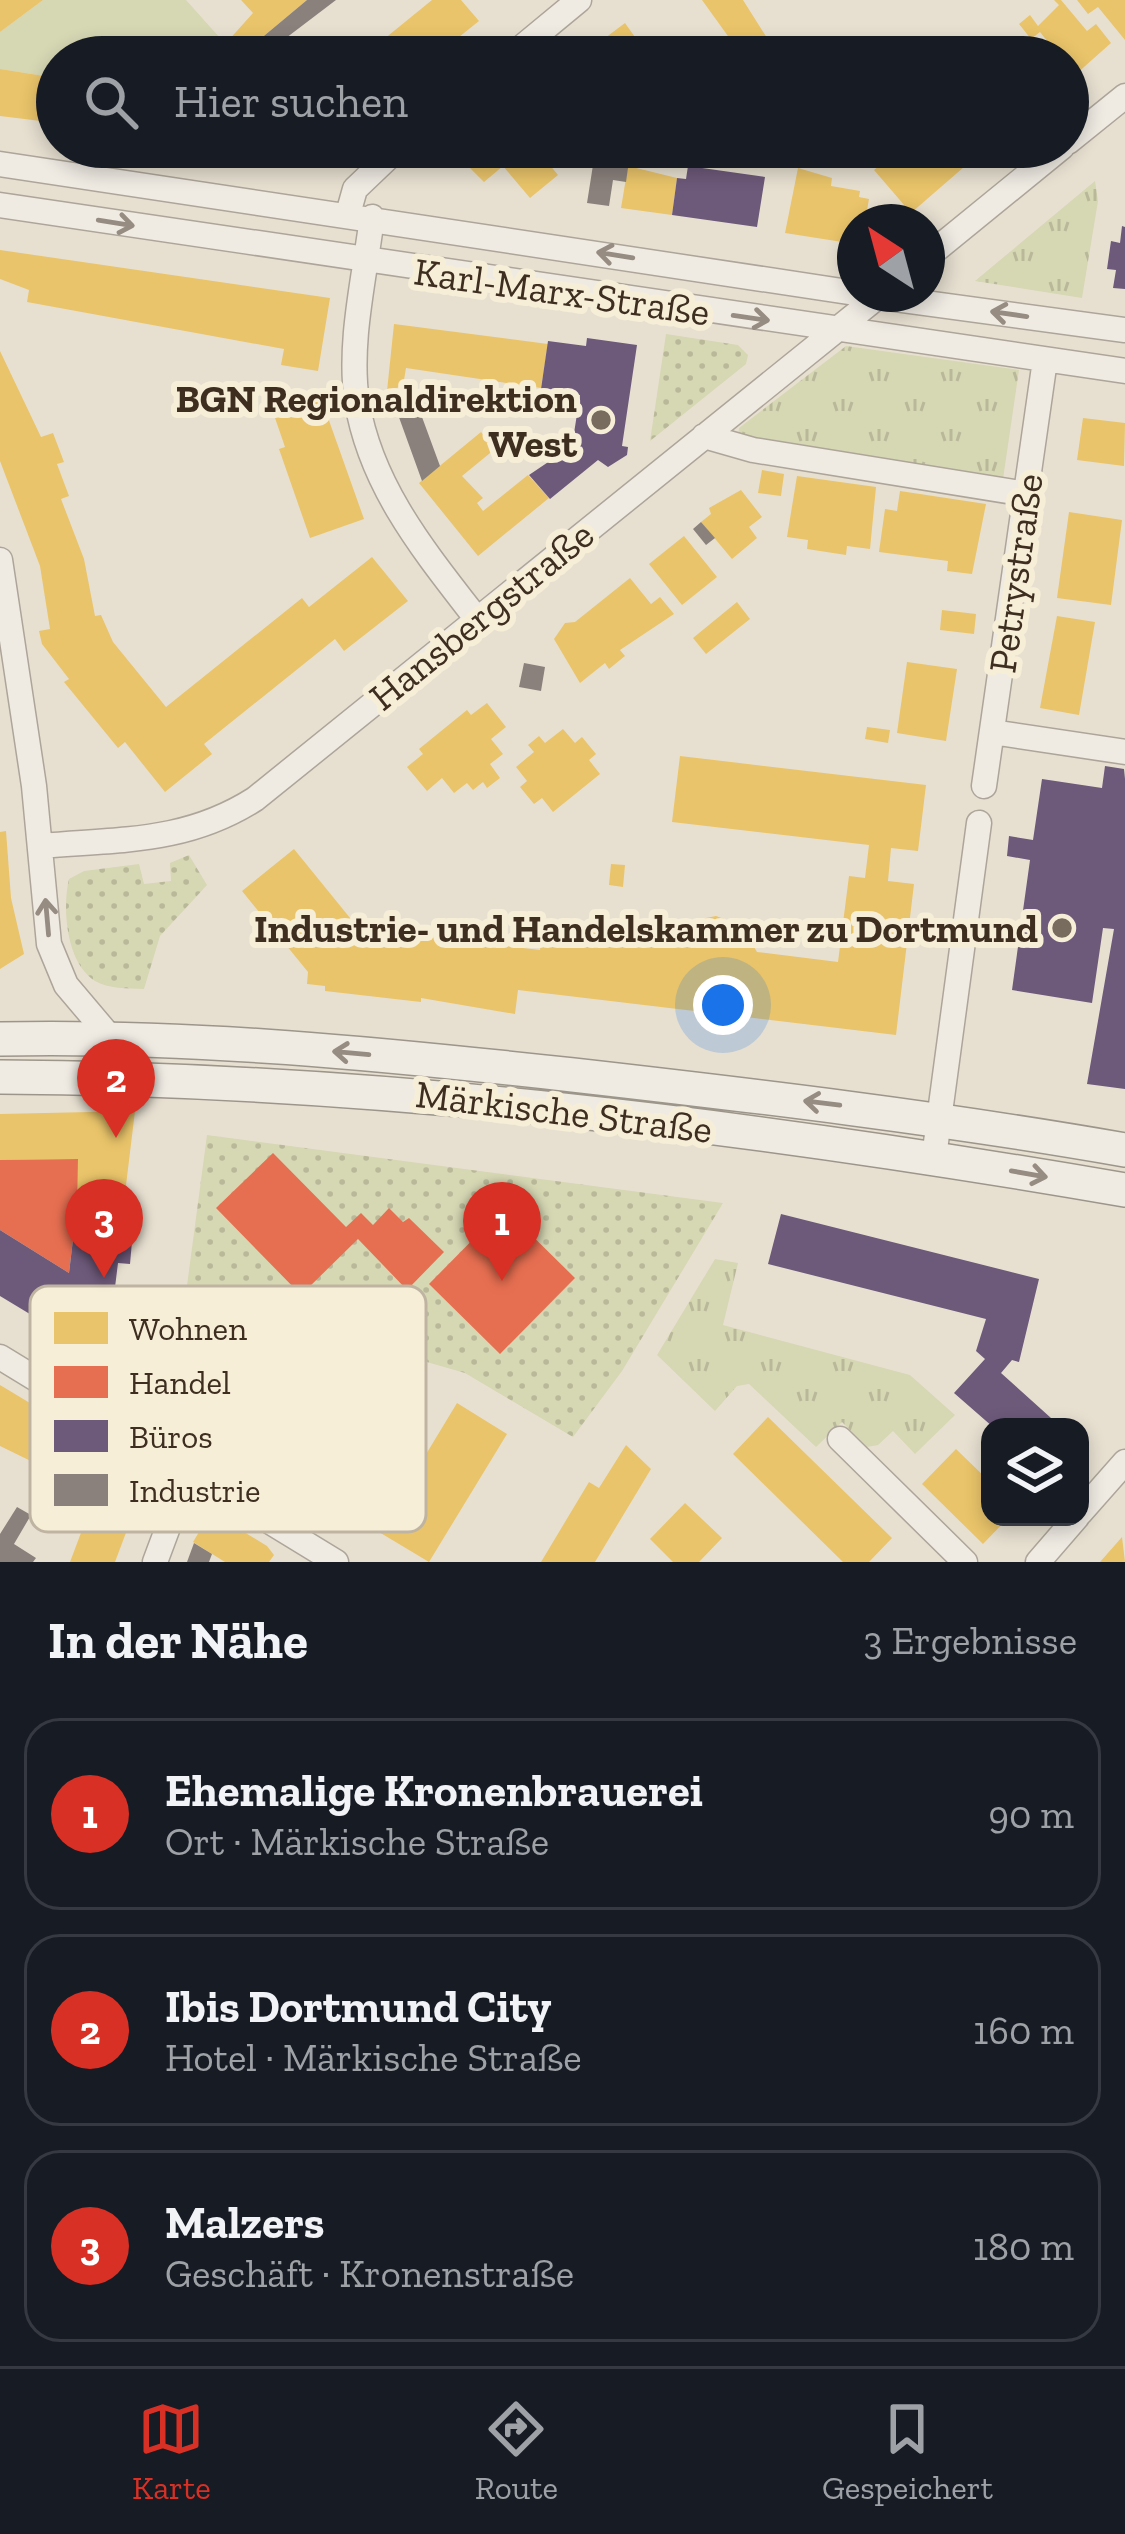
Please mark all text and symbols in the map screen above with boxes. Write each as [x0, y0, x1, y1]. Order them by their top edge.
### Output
search box [36, 36, 1089, 168]
icon: search [78, 69, 144, 135]
text: Hier suchen [174, 75, 408, 129]
north arrow [837, 204, 945, 312]
one-way arrow [95, 212, 134, 235]
one-way arrow [596, 243, 635, 266]
street label: Karl-Marx-Straße [411, 247, 713, 336]
one-way arrow [990, 303, 1029, 325]
one-way arrow [730, 307, 769, 330]
place label: BGN Regionaldirektion West [175, 375, 577, 467]
marker: BGN Regionaldirektion West [588, 407, 614, 433]
street label: Petrystraße [978, 470, 1053, 676]
street label: Hansbergstraße [360, 511, 603, 720]
one-way arrow [35, 898, 58, 937]
place label: Industrie- und Handelskammer zu Dortmund [254, 905, 1038, 952]
marker: Industrie- und Handelskammer zu Dortmund [1049, 915, 1075, 941]
your location [693, 975, 753, 1035]
pin: 2 [77, 1039, 155, 1138]
one-way arrow [332, 1041, 371, 1064]
street label: Märkische Straße [413, 1070, 715, 1153]
one-way arrow [804, 1092, 843, 1114]
one-way arrow [1009, 1163, 1048, 1186]
pin: 3 [65, 1179, 143, 1278]
pin: 1 [463, 1182, 541, 1281]
legend [30, 1286, 426, 1532]
text: Wohnen [129, 1309, 247, 1348]
text: Handel [129, 1363, 231, 1402]
text: Büros [129, 1417, 213, 1456]
map controls [981, 1418, 1089, 1526]
button: layers [981, 1418, 1089, 1526]
text: Industrie [129, 1471, 260, 1510]
text: In der Nähe [48, 1610, 308, 1671]
text: 3 Ergebnisse [863, 1617, 1077, 1664]
text: Ehemalige Kronenbrauerei [165, 1764, 703, 1818]
text: 1 [82, 1791, 98, 1838]
text: 90 m [988, 1791, 1074, 1838]
text: Ort · Märkische Straße [165, 1818, 549, 1865]
text: Ibis Dortmund City [165, 1980, 551, 2034]
text: 2 [80, 2007, 100, 2054]
text: 160 m [973, 2007, 1074, 2054]
text: Hotel · Märkische Straße [165, 2034, 582, 2081]
text: Malzers [165, 2196, 324, 2250]
text: 3 [80, 2223, 100, 2270]
text: 180 m [973, 2223, 1074, 2270]
text: Geschäft · Kronenstraße [165, 2250, 574, 2297]
tab: Karte [132, 2396, 211, 2507]
tab: Route [475, 2396, 558, 2507]
tab: Gespeichert [822, 2396, 993, 2507]

